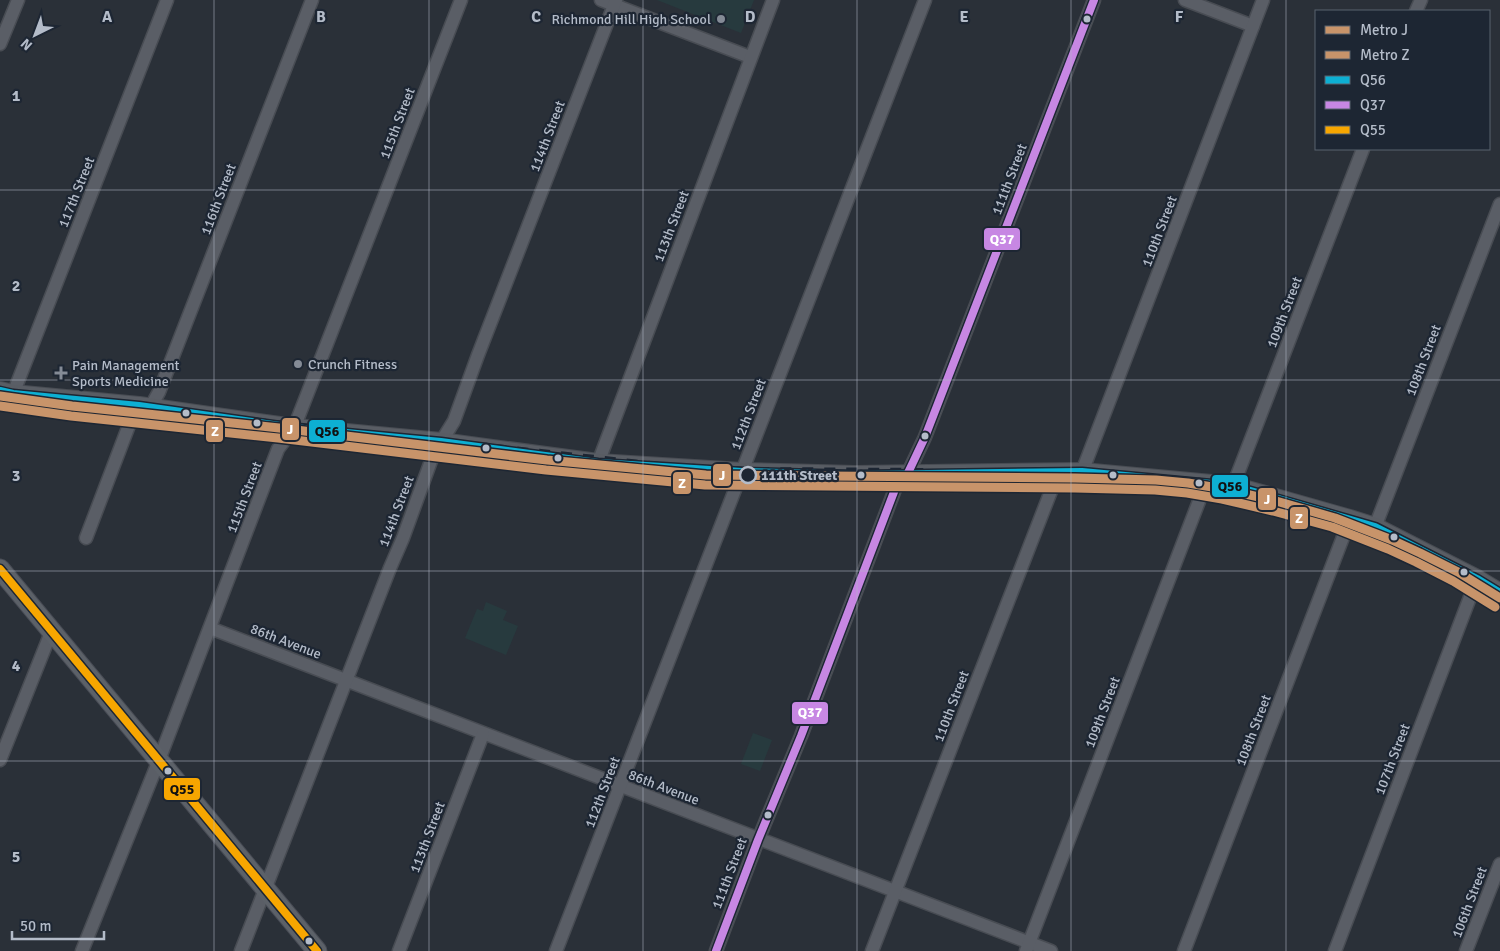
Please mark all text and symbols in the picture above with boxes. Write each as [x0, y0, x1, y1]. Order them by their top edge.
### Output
text: A [102, 7, 113, 27]
text: B [316, 7, 326, 27]
text: C [531, 7, 541, 27]
text: D [745, 7, 756, 27]
text: E [959, 7, 969, 27]
text: F [1175, 7, 1184, 27]
north arrow [10, 10, 60, 60]
legend [1315, 10, 1490, 150]
place label: Richmond Hill High School [552, 11, 711, 28]
marker: Richmond Hill High School [715, 13, 727, 25]
unlabelled marker [1082, 14, 1092, 24]
text: Metro J [1360, 21, 1408, 39]
text: N [17, 35, 36, 54]
text: Metro Z [1360, 46, 1410, 64]
text: Q56 [1360, 71, 1386, 89]
street label: 115th Street [376, 85, 419, 161]
text: 1 [12, 86, 21, 106]
text: Q37 [1360, 96, 1386, 114]
street label: 114th Street [526, 98, 569, 174]
text: Q55 [1360, 121, 1386, 139]
street label: 111th Street [988, 141, 1031, 217]
street label: 117th Street [55, 154, 98, 230]
street label: 116th Street [197, 161, 240, 237]
street label: 113th Street [650, 188, 693, 264]
street label: 110th Street [1138, 193, 1181, 269]
line badge: Q37 [983, 227, 1021, 251]
text: Q37 [990, 231, 1015, 248]
street label: 109th Street [1263, 274, 1306, 350]
text: 2 [12, 276, 20, 296]
street label: 108th Street [1402, 322, 1445, 398]
place label: Crunch Fitness [308, 356, 397, 373]
place label: Pain Management Sports Medicine [72, 357, 180, 390]
marker: Crunch Fitness [292, 358, 304, 370]
marker: Pain Management Sports Medicine [54, 366, 68, 380]
street label: 112th Street [727, 376, 770, 452]
unlabelled marker [181, 408, 191, 418]
line badge: J [281, 417, 300, 441]
unlabelled marker [252, 418, 262, 428]
line badge: Z [205, 419, 224, 443]
line badge: Q56 [308, 419, 346, 443]
text: J [287, 421, 293, 438]
text: Z [211, 423, 219, 440]
text: Q56 [315, 423, 340, 440]
unlabelled marker [920, 431, 930, 441]
unlabelled marker [481, 443, 491, 453]
unlabelled marker [553, 453, 563, 463]
street label: 115th Street [223, 459, 266, 535]
line badge: J [712, 463, 732, 487]
text: 3 [12, 466, 20, 486]
marker: 111th Street [739, 466, 757, 484]
text: J [719, 467, 725, 484]
place label: 111th Street [761, 467, 838, 484]
unlabelled marker [856, 470, 866, 480]
unlabelled marker [1108, 470, 1118, 480]
line badge: Z [672, 471, 692, 495]
street label: 114th Street [375, 473, 418, 549]
line badge: Q56 [1211, 474, 1249, 498]
text: Z [678, 475, 686, 492]
unlabelled marker [1194, 478, 1204, 488]
text: Q56 [1218, 478, 1243, 495]
line badge: J [1257, 487, 1277, 511]
text: J [1264, 491, 1270, 508]
line badge: Z [1289, 506, 1309, 530]
text: Z [1295, 510, 1303, 527]
unlabelled marker [1389, 532, 1399, 542]
unlabelled marker [1459, 567, 1469, 577]
street label: 86th Avenue [248, 620, 324, 663]
text: 4 [12, 656, 21, 676]
street label: 110th Street [930, 668, 973, 744]
street label: 109th Street [1081, 674, 1124, 750]
street label: 108th Street [1232, 692, 1275, 768]
line badge: Q37 [791, 701, 829, 725]
text: Q37 [798, 704, 823, 721]
street label: 107th Street [1371, 721, 1414, 797]
street label: 112th Street [581, 754, 624, 830]
unlabelled marker [163, 766, 173, 776]
street label: 86th Avenue [626, 766, 702, 809]
line badge: Q55 [163, 777, 201, 801]
text: Q55 [170, 781, 194, 798]
street label: 113th Street [406, 799, 449, 875]
unlabelled marker [763, 810, 773, 820]
street label: 111th Street [708, 835, 751, 911]
text: 5 [12, 847, 20, 867]
street label: 106th Street [1448, 864, 1491, 940]
scale bar [12, 908, 105, 940]
text: 50 m [20, 917, 51, 935]
unlabelled marker [304, 936, 314, 946]

